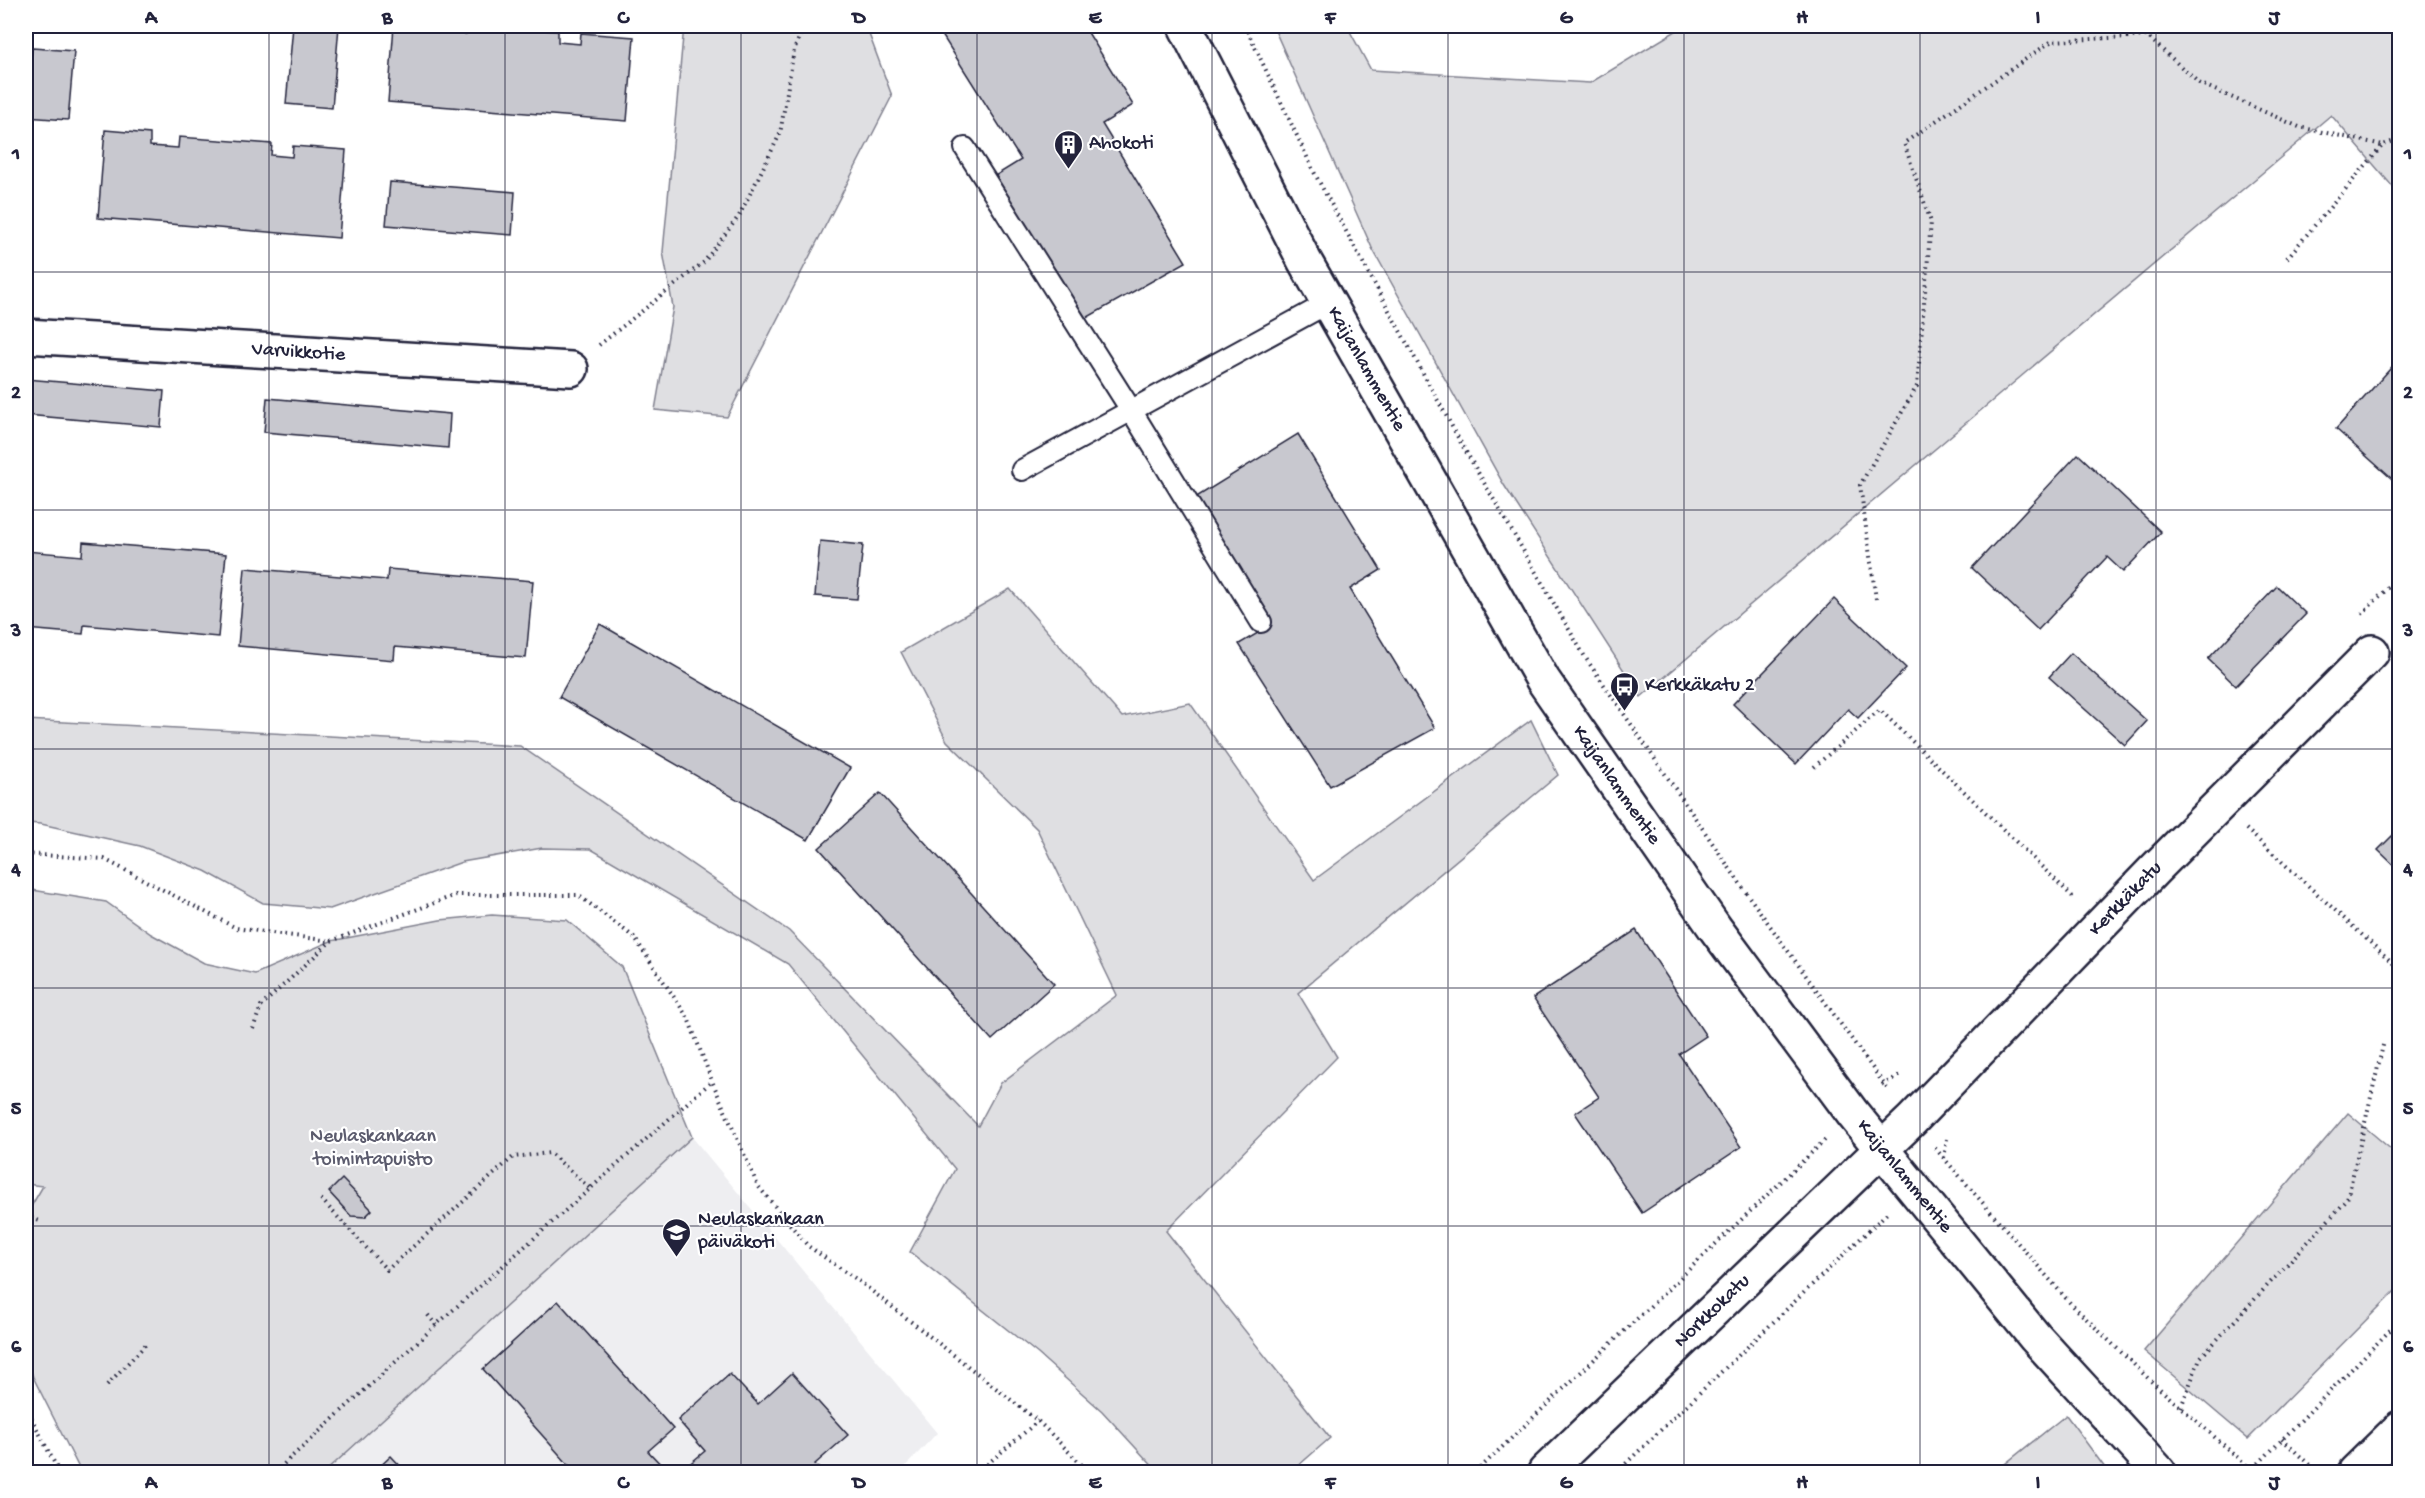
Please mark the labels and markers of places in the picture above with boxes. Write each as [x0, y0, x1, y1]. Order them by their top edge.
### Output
building icon: Ahokoti [1052, 128, 1084, 170]
place label: Ahokoti [1089, 133, 1154, 156]
bus stop icon: Kerkkäkatu 2 [1608, 670, 1640, 712]
place label: Kerkkäkatu 2 [1645, 675, 1755, 698]
place label: Neulaskankaan päiväkoti [697, 1209, 824, 1255]
school or university icon: Neulaskankaan päiväkoti [661, 1216, 693, 1258]

